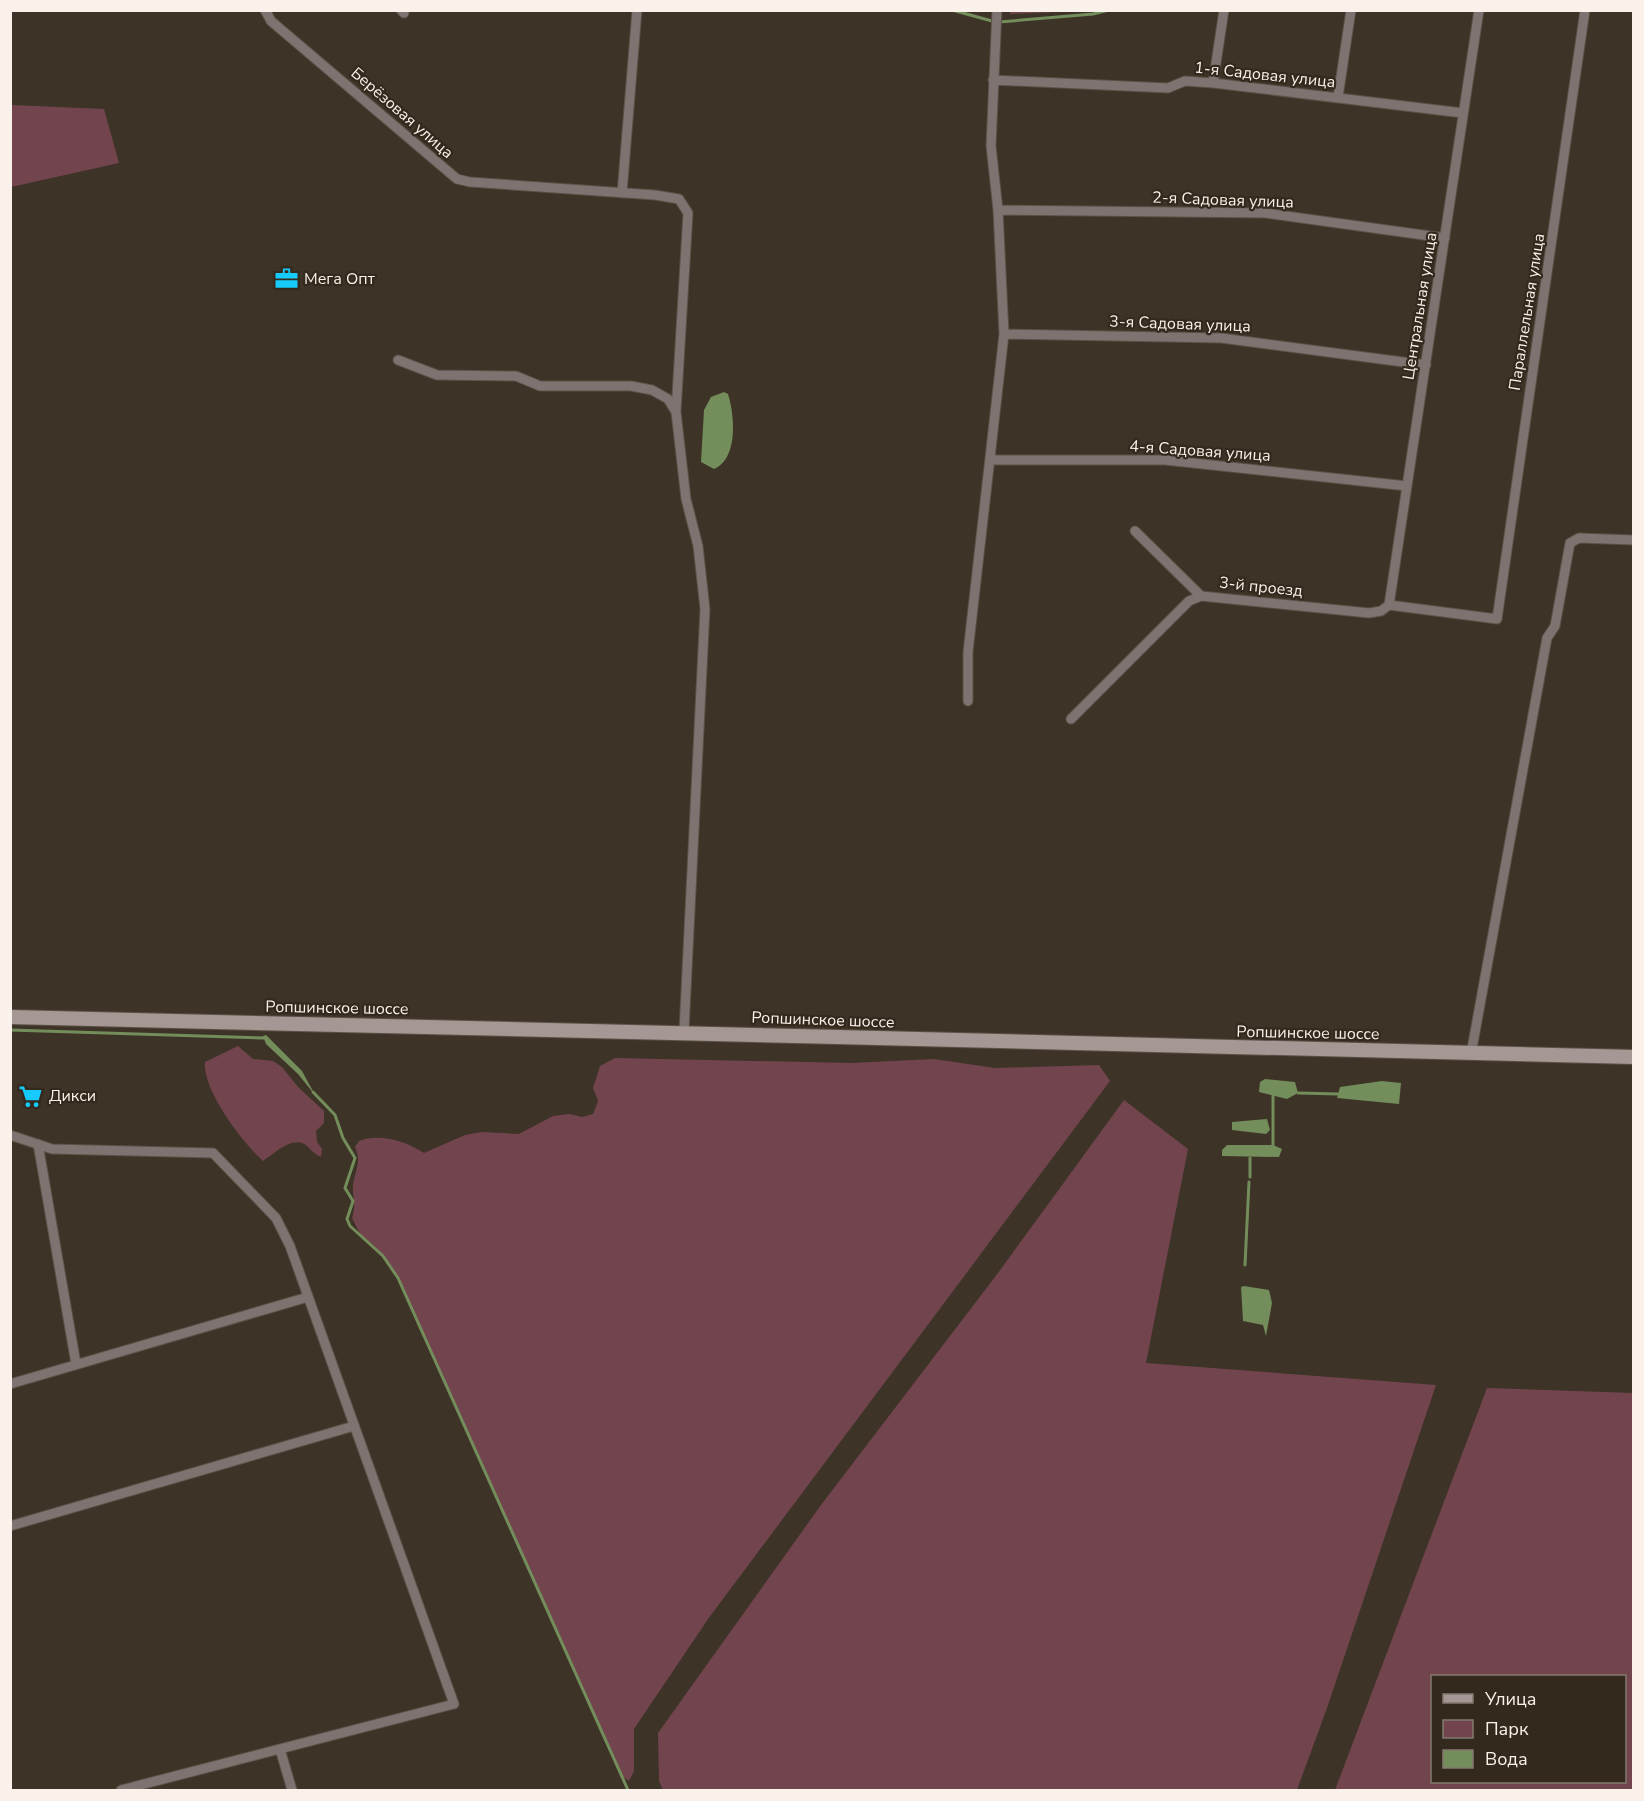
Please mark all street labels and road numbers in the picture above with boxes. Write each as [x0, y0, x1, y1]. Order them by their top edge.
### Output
street label: 1-я Садовая улица [1193, 57, 1337, 93]
street label: Берёзовая улица [346, 62, 458, 164]
street label: 2-я Садовая улица [1152, 187, 1294, 213]
street label: Центральная улица [1397, 231, 1443, 381]
street label: Параллельная улица [1504, 232, 1550, 392]
street label: 3-я Садовая улица [1109, 311, 1251, 337]
street label: 4-я Садовая улица [1129, 435, 1271, 467]
street label: 3-й проезд [1218, 572, 1304, 602]
street label: Ропшинское шоссе [265, 996, 409, 1020]
street label: Ропшинское шоссе [751, 1007, 895, 1033]
street label: Ропшинское шоссе [1236, 1021, 1380, 1045]

